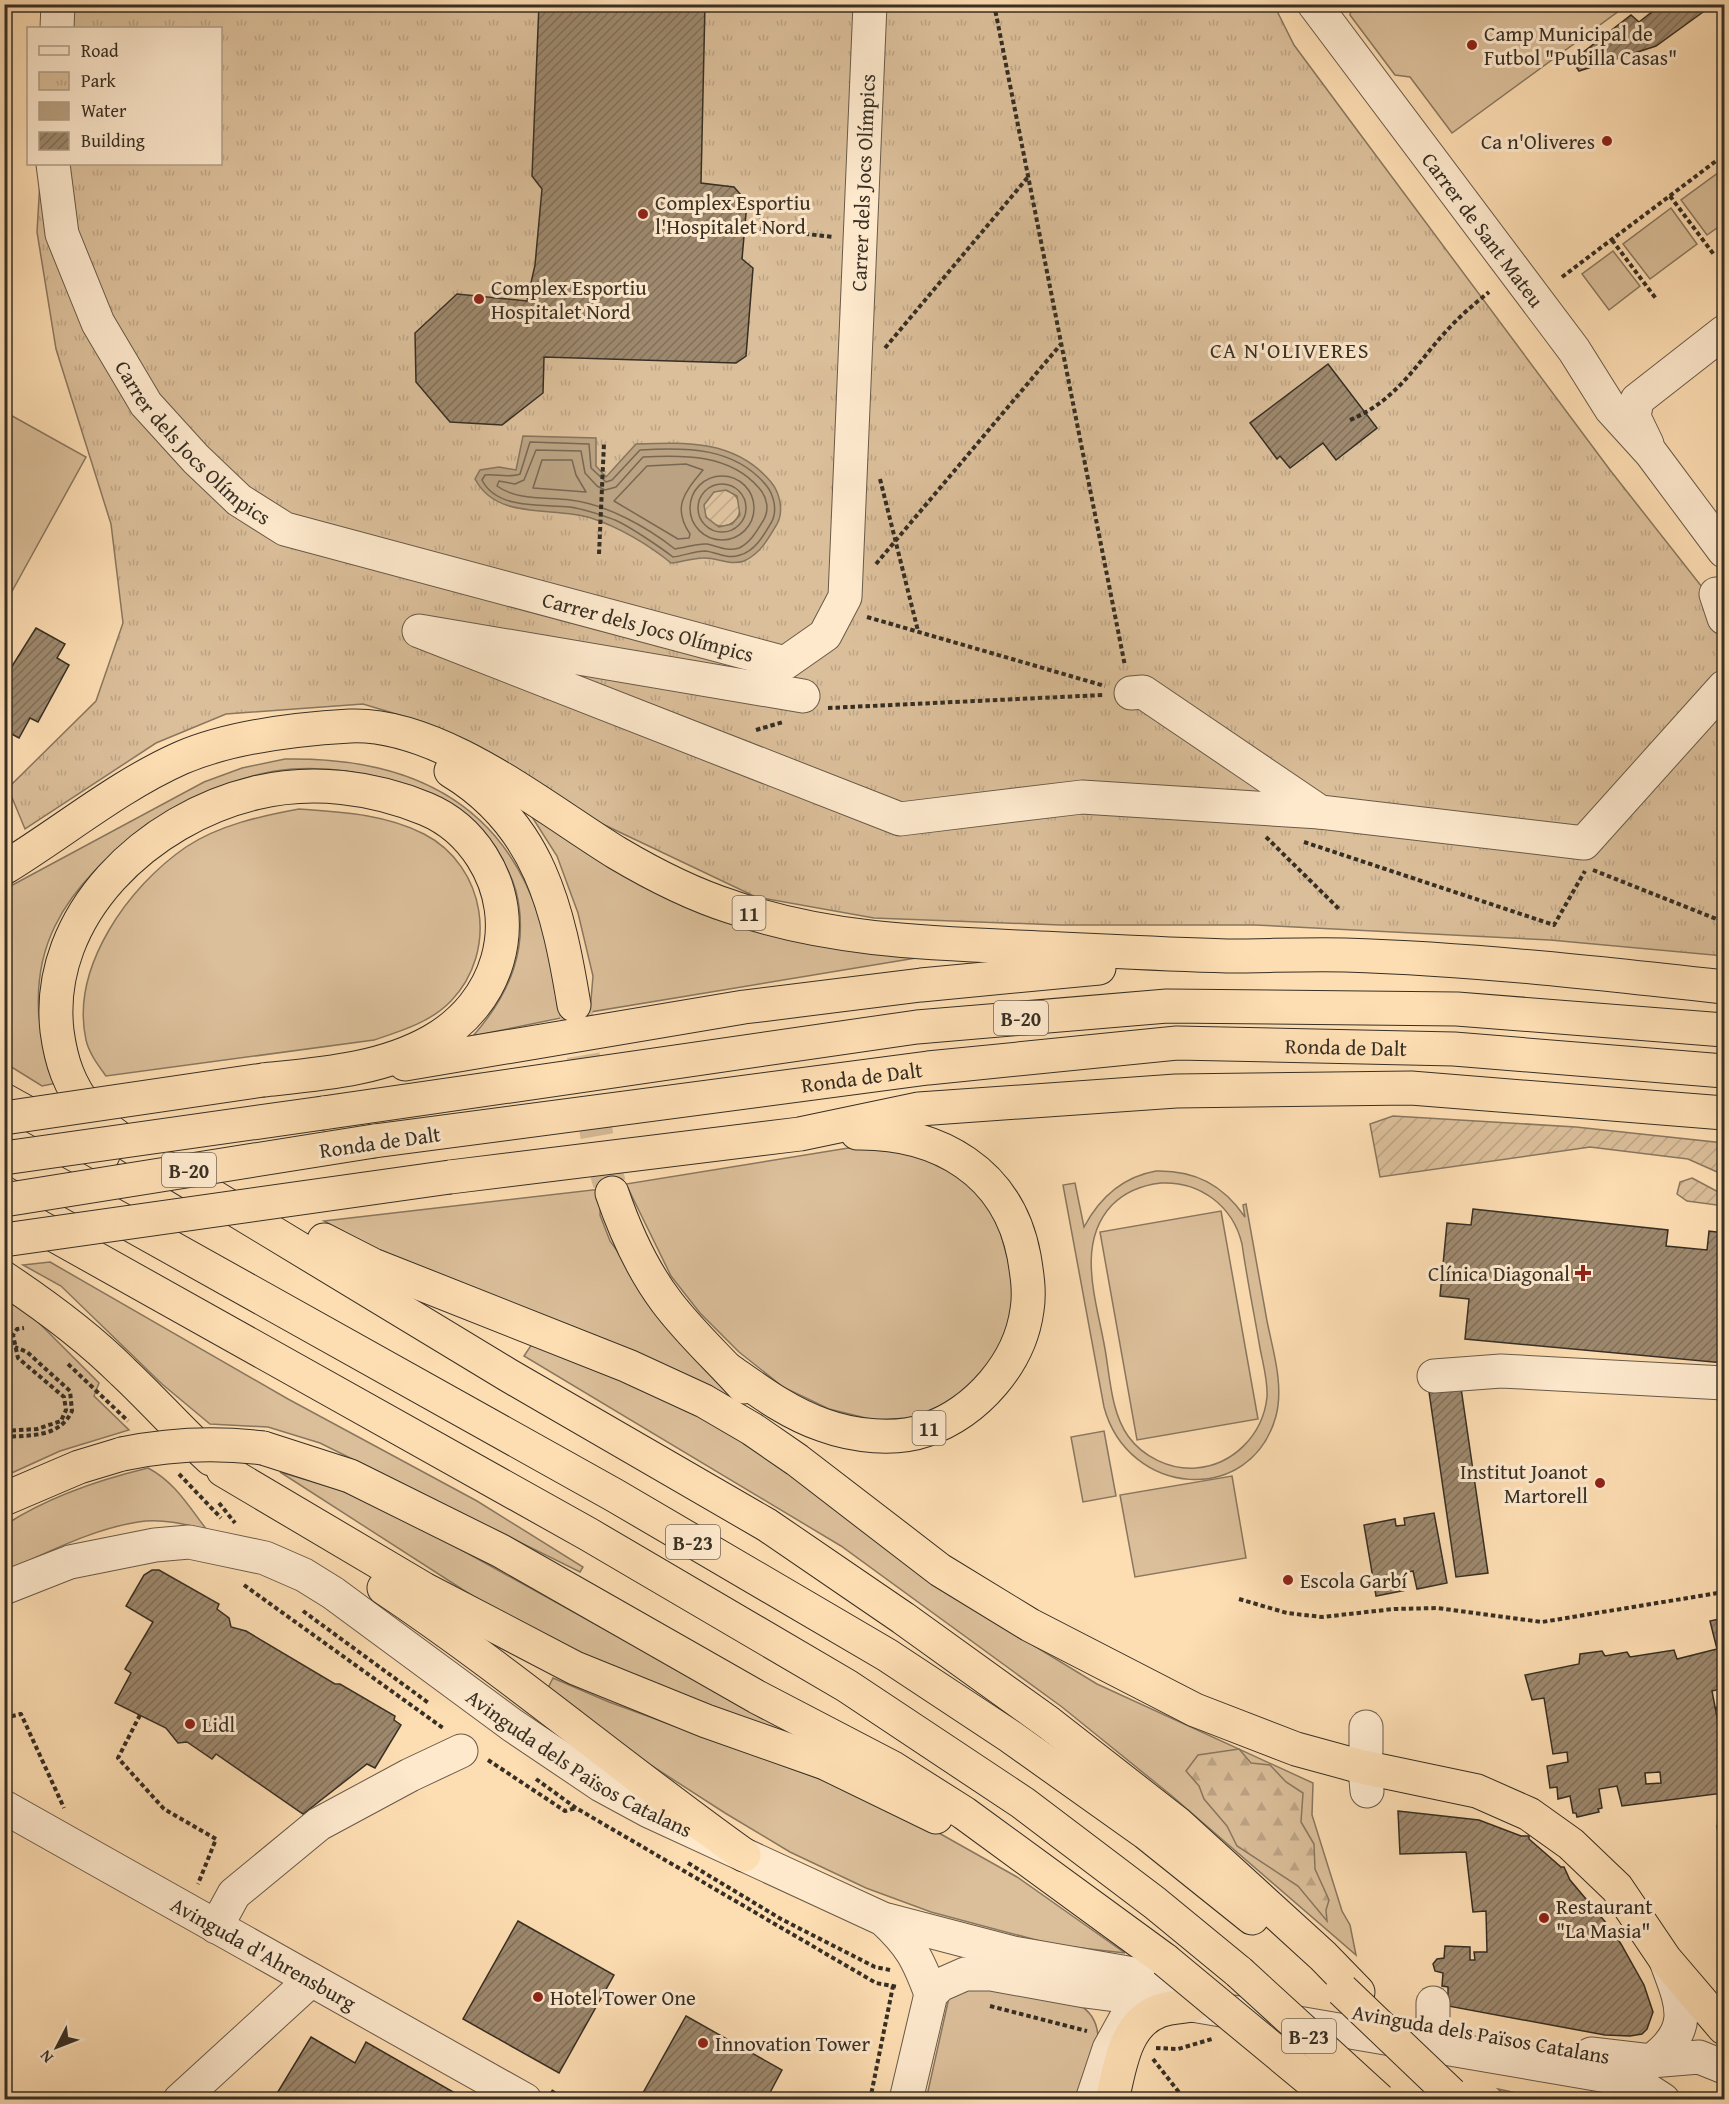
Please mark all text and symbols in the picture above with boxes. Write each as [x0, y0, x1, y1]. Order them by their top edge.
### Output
place label: Camp Municipal de Futbol "Pubilla Casas" [1484, 18, 1677, 73]
legend [27, 27, 222, 165]
text: Road [81, 37, 119, 64]
marker: Camp Municipal de Futbol "Pubilla Casas" [1465, 38, 1479, 52]
text: Park [81, 67, 117, 94]
street label: Carrer dels Jocs Olímpics [842, 73, 883, 292]
text: Water [81, 97, 127, 124]
place label: Ca n'Oliveres [1481, 126, 1595, 157]
text: Building [81, 127, 145, 154]
marker: Ca n'Oliveres [1600, 134, 1614, 148]
street label: Carrer de Sant Mateu [1415, 145, 1552, 314]
place label: Complex Esportiu l'Hospitalet Nord [655, 187, 811, 242]
marker: Complex Esportiu l'Hospitalet Nord [636, 207, 650, 221]
place label: Complex Esportiu Hospitalet Nord [491, 272, 647, 327]
marker: Complex Esportiu Hospitalet Nord [472, 292, 486, 306]
district label: CA N'OLIVERES [1210, 334, 1370, 366]
street label: Carrer dels Jocs Olímpics [108, 354, 277, 532]
street label: Carrer dels Jocs Olímpics [539, 583, 757, 670]
road number: 11 [732, 896, 766, 930]
road number: B-20 [994, 1001, 1048, 1035]
street label: Ronda de Dalt [1285, 1030, 1408, 1063]
street label: Ronda de Dalt [799, 1053, 925, 1100]
street label: Ronda de Dalt [317, 1118, 443, 1166]
road number: B-20 [162, 1153, 216, 1187]
place label: Clínica Diagonal [1428, 1258, 1570, 1289]
marker: Clínica Diagonal [1574, 1264, 1592, 1282]
road number: 11 [912, 1411, 946, 1445]
place label: Institut Joanot Martorell [1460, 1456, 1589, 1511]
marker: Institut Joanot Martorell [1593, 1476, 1607, 1490]
road number: B-23 [666, 1525, 720, 1559]
place label: Escola Garbí [1300, 1565, 1408, 1596]
marker: Escola Garbí [1281, 1573, 1295, 1587]
street label: Avinguda dels Països Catalans [460, 1681, 697, 1844]
place label: Lidl [202, 1709, 235, 1740]
marker: Lidl [183, 1717, 197, 1731]
street label: Avinguda d'Ahrensburg [165, 1888, 363, 2018]
place label: Restaurant "La Masia" [1556, 1891, 1653, 1946]
marker: Restaurant "La Masia" [1537, 1911, 1551, 1925]
place label: Hotel Tower One [550, 1982, 696, 2013]
marker: Hotel Tower One [531, 1990, 545, 2004]
street label: Avinguda dels Països Catalans [1350, 1996, 1612, 2072]
north arrow [27, 2017, 87, 2077]
road number: B-23 [1282, 2019, 1336, 2053]
place label: Innovation Tower [715, 2028, 870, 2059]
marker: Innovation Tower [696, 2036, 710, 2050]
text: N [33, 2045, 58, 2069]

